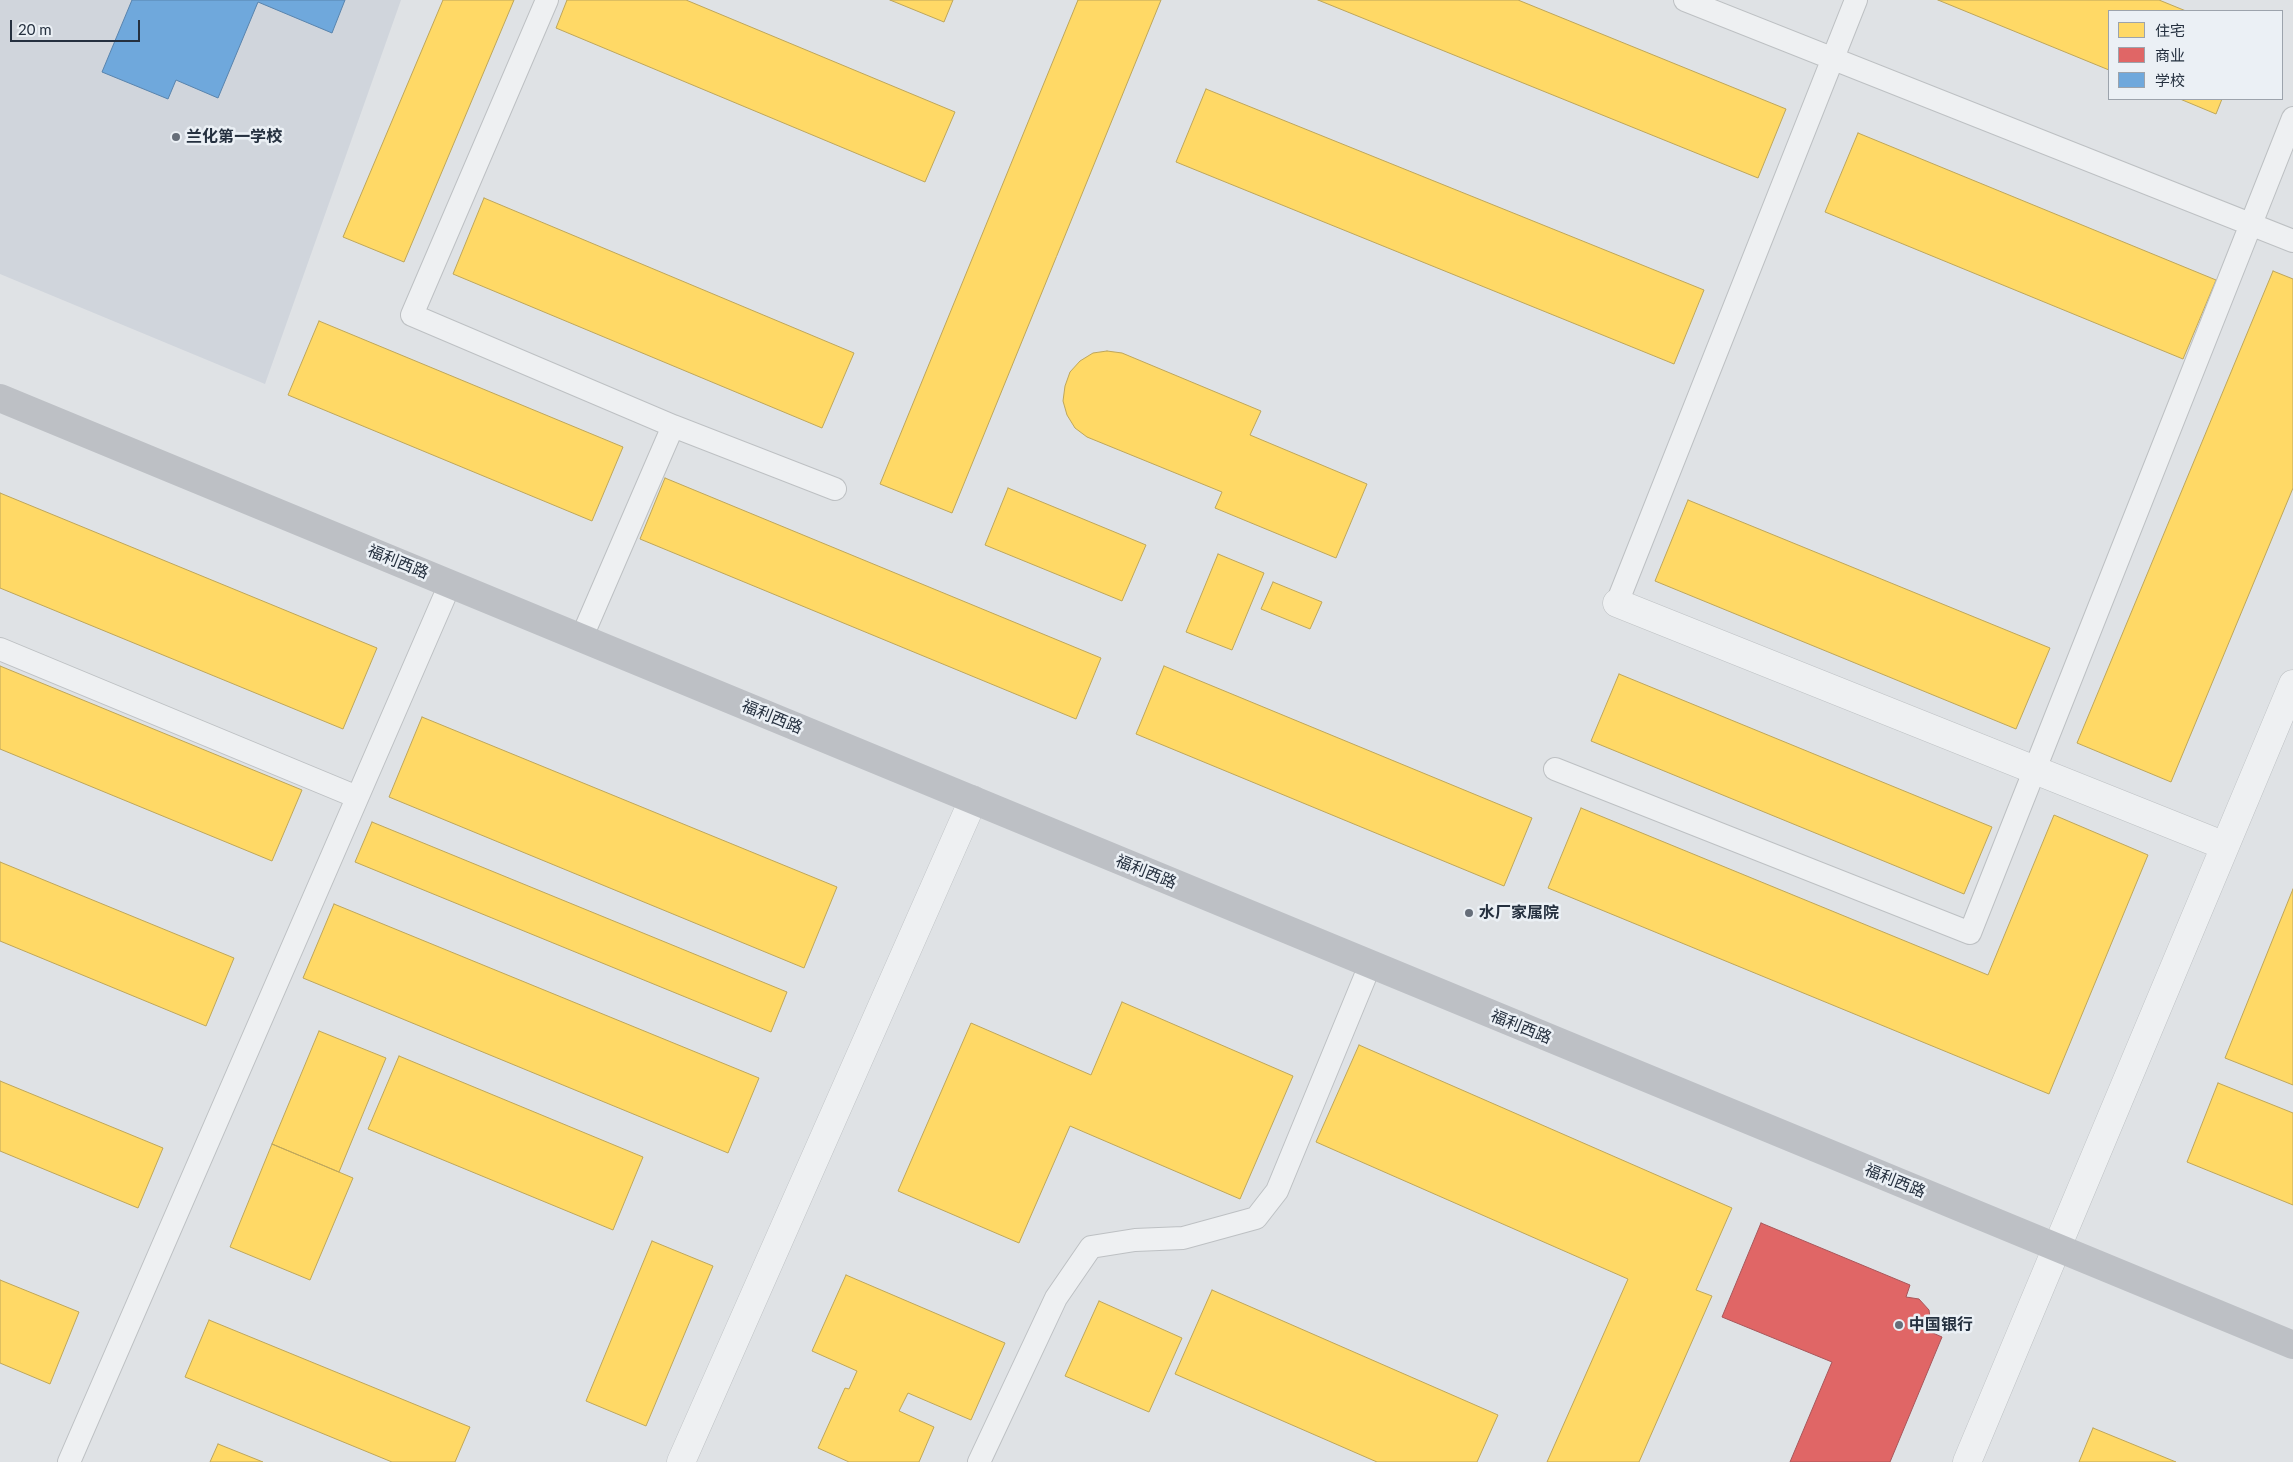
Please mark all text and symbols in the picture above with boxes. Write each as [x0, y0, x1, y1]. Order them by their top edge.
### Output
scale bar [12, 10, 142, 42]
legend [2108, 10, 2283, 100]
text: 20 m [18, 20, 52, 38]
text: 住宅 [2155, 21, 2185, 39]
text: 商业 [2155, 46, 2185, 64]
text: 学校 [2155, 71, 2185, 89]
place label: 兰化第一学校 [186, 127, 282, 147]
marker: 兰化第一学校 [170, 131, 182, 143]
street label: 福利西路 [365, 541, 431, 583]
street label: 福利西路 [739, 696, 805, 738]
street label: 福利西路 [1113, 851, 1179, 893]
place label: 水厂家属院 [1479, 903, 1559, 923]
marker: 水厂家属院 [1463, 907, 1475, 919]
street label: 福利西路 [1488, 1006, 1554, 1048]
street label: 福利西路 [1862, 1160, 1928, 1202]
place label: 中国银行 [1909, 1315, 1973, 1335]
marker: 中国银行 [1893, 1319, 1905, 1331]

